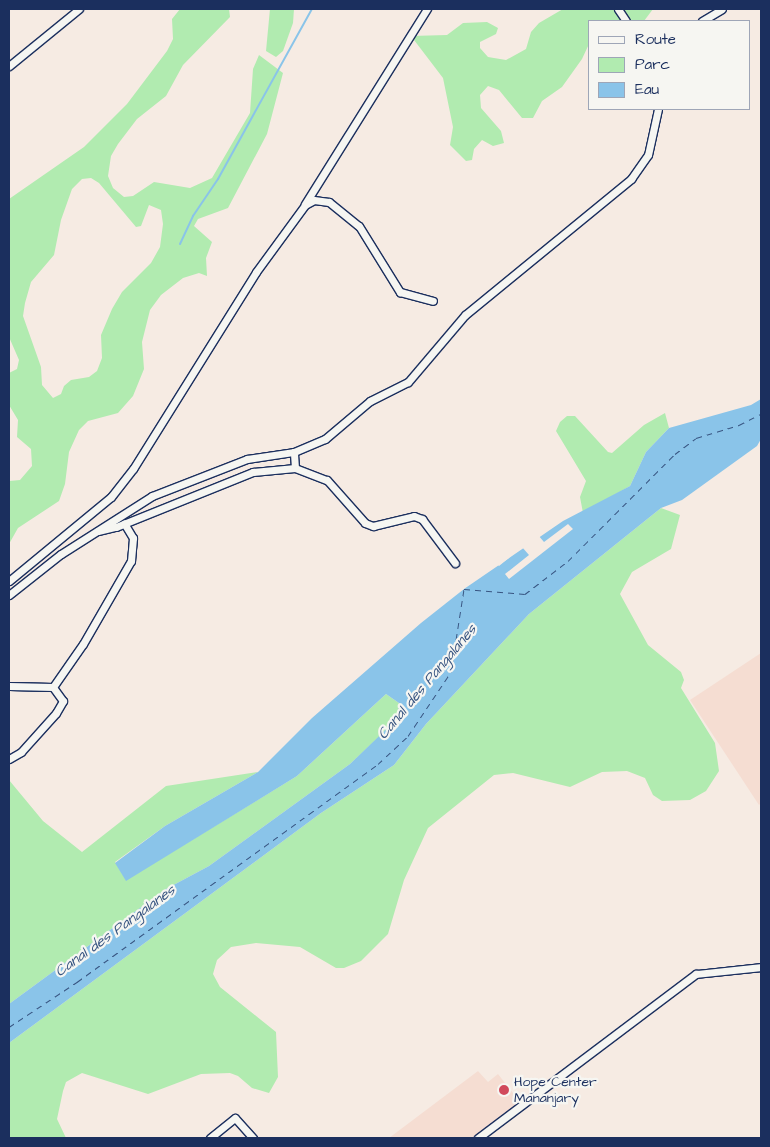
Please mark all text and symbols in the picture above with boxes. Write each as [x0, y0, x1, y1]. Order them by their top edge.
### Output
legend [588, 20, 750, 110]
text: Route [635, 29, 676, 50]
text: Parc [635, 54, 670, 75]
text: Eau [635, 79, 659, 100]
water label: Canal des Pangalanes [374, 621, 480, 743]
water label: Canal des Pangalanes [51, 881, 179, 981]
place label: Hope Center Mananjary [514, 1074, 597, 1106]
marker: Hope Center Mananjary [498, 1084, 510, 1096]

